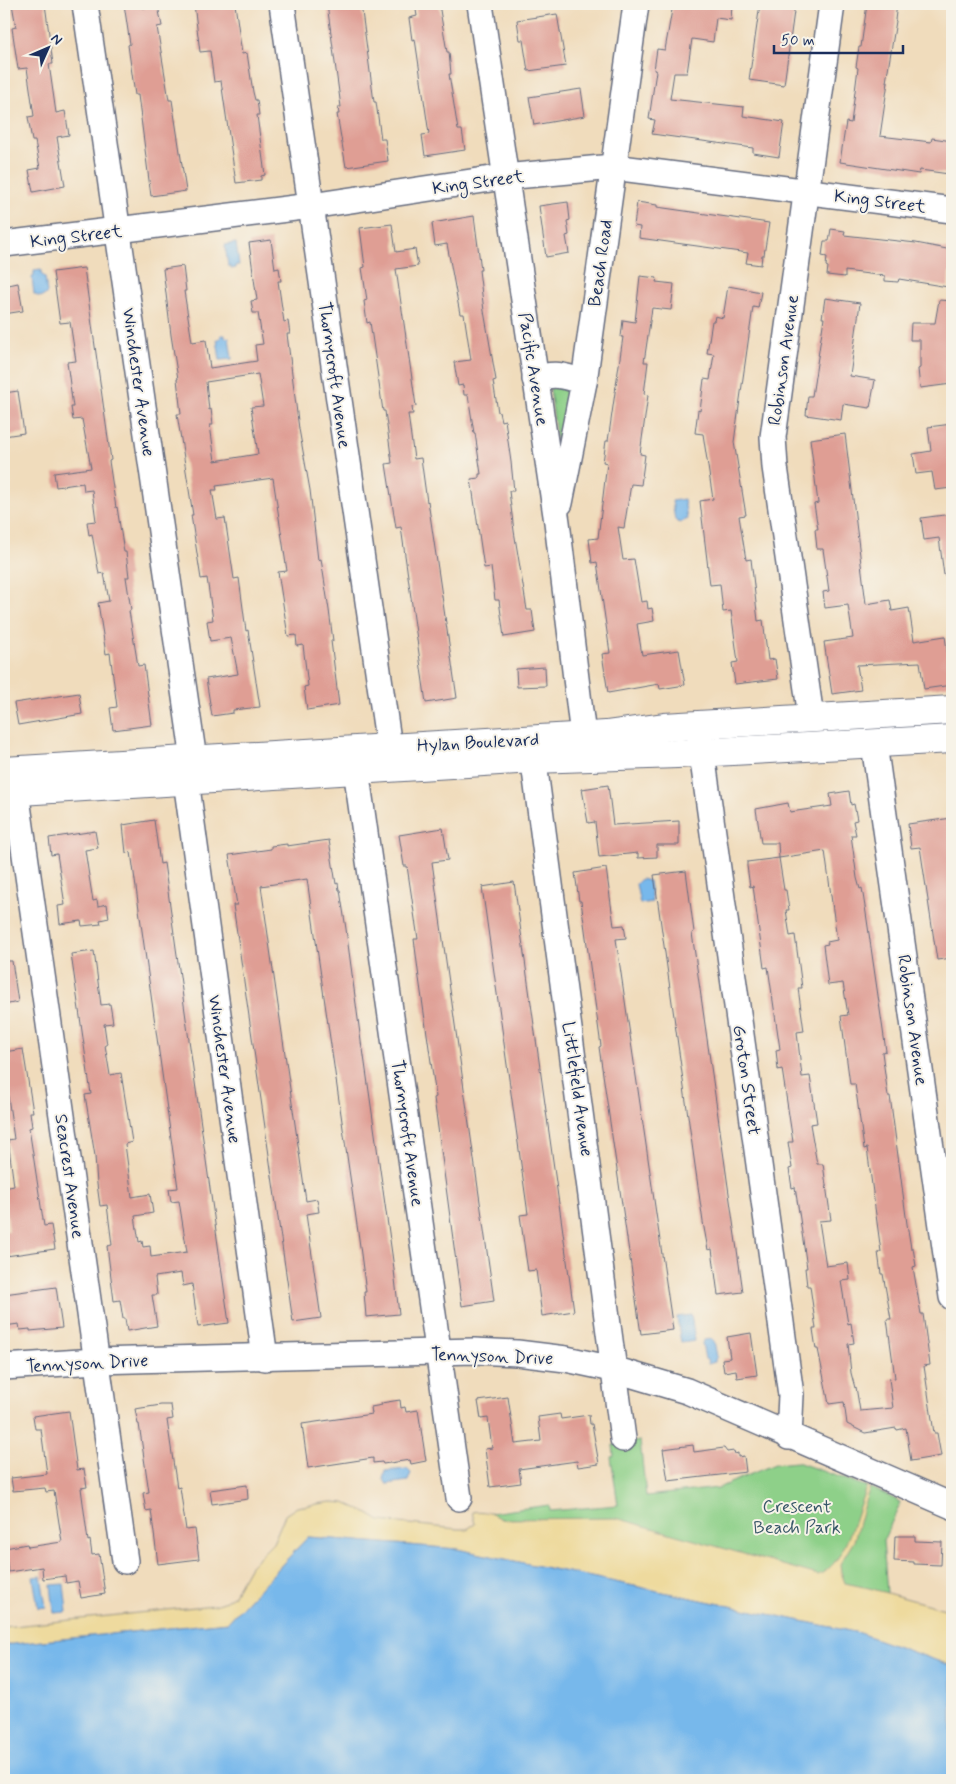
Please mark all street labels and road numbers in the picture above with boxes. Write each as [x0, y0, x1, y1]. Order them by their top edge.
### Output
street label: King Street [431, 165, 526, 202]
street label: King Street [833, 184, 927, 221]
street label: Beach Road [583, 218, 619, 308]
street label: King Street [29, 219, 124, 256]
street label: Robinson Avenue [763, 293, 805, 427]
street label: Thornycroft Avenue [312, 300, 356, 450]
street label: Winchester Avenue [116, 306, 160, 458]
street label: Pacific Avenue [512, 311, 554, 428]
street label: Hylan Boulevard [416, 728, 540, 758]
street label: Robinson Avenue [891, 953, 933, 1087]
street label: Winchester Avenue [202, 993, 246, 1145]
street label: Littlefield Avenue [556, 1020, 598, 1158]
street label: Groton Street [726, 1023, 766, 1137]
street label: Thornycroft Avenue [385, 1058, 429, 1208]
street label: Seacrest Avenue [48, 1112, 90, 1240]
street label: Tennyson Drive [430, 1343, 554, 1371]
street label: Tennyson Drive [25, 1349, 149, 1379]

